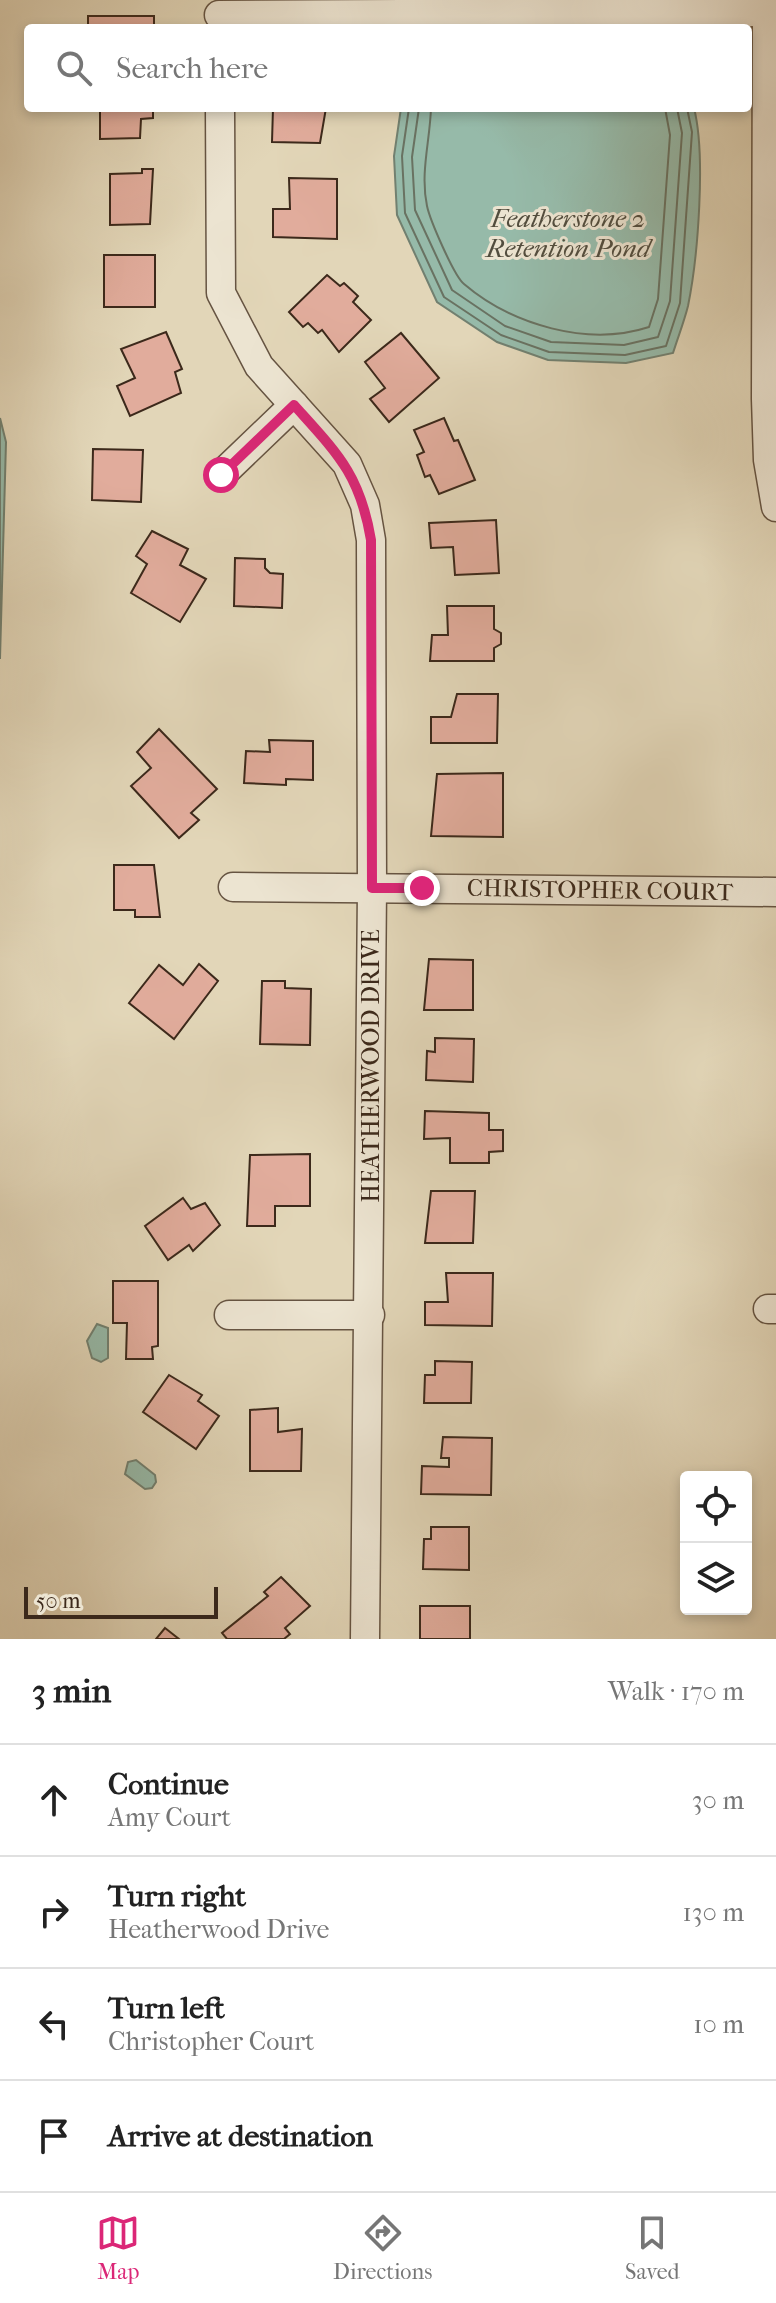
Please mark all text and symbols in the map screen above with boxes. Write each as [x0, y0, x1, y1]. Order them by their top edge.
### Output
search box [24, 24, 752, 112]
icon: search [52, 46, 96, 90]
text: Search here [116, 51, 268, 86]
water label: Featherstone 2 Retention Pond [484, 203, 654, 264]
route start [203, 457, 239, 493]
route end [404, 870, 440, 906]
street label: CHRISTOPHER COURT [467, 874, 734, 906]
street label: HEATHERWOOD DRIVE [357, 929, 385, 1203]
map controls [680, 1471, 752, 1615]
button: locate [680, 1471, 752, 1543]
button: layers [680, 1543, 752, 1615]
scale bar [24, 1583, 218, 1619]
text: 50 m [36, 1588, 81, 1614]
text: 3 min [32, 1671, 111, 1711]
text: Walk · 170 m [608, 1676, 744, 1707]
text: Continue [108, 1767, 229, 1802]
icon: ahead [32, 1778, 76, 1822]
text: 30 m [692, 1785, 744, 1816]
text: Amy Court [108, 1802, 231, 1833]
text: Turn right [108, 1879, 246, 1914]
icon: right [32, 1890, 76, 1934]
text: 130 m [683, 1897, 744, 1928]
text: Heatherwood Drive [108, 1914, 329, 1945]
text: Turn left [108, 1991, 225, 2026]
icon: left [32, 2002, 76, 2046]
text: 10 m [693, 2009, 744, 2040]
text: Christopher Court [108, 2026, 314, 2057]
icon: arrive [32, 2114, 76, 2158]
text: Arrive at destination [108, 2119, 373, 2154]
tab: Map [96, 2211, 140, 2285]
tab: Directions [333, 2211, 432, 2285]
tab: Saved [625, 2211, 680, 2285]

